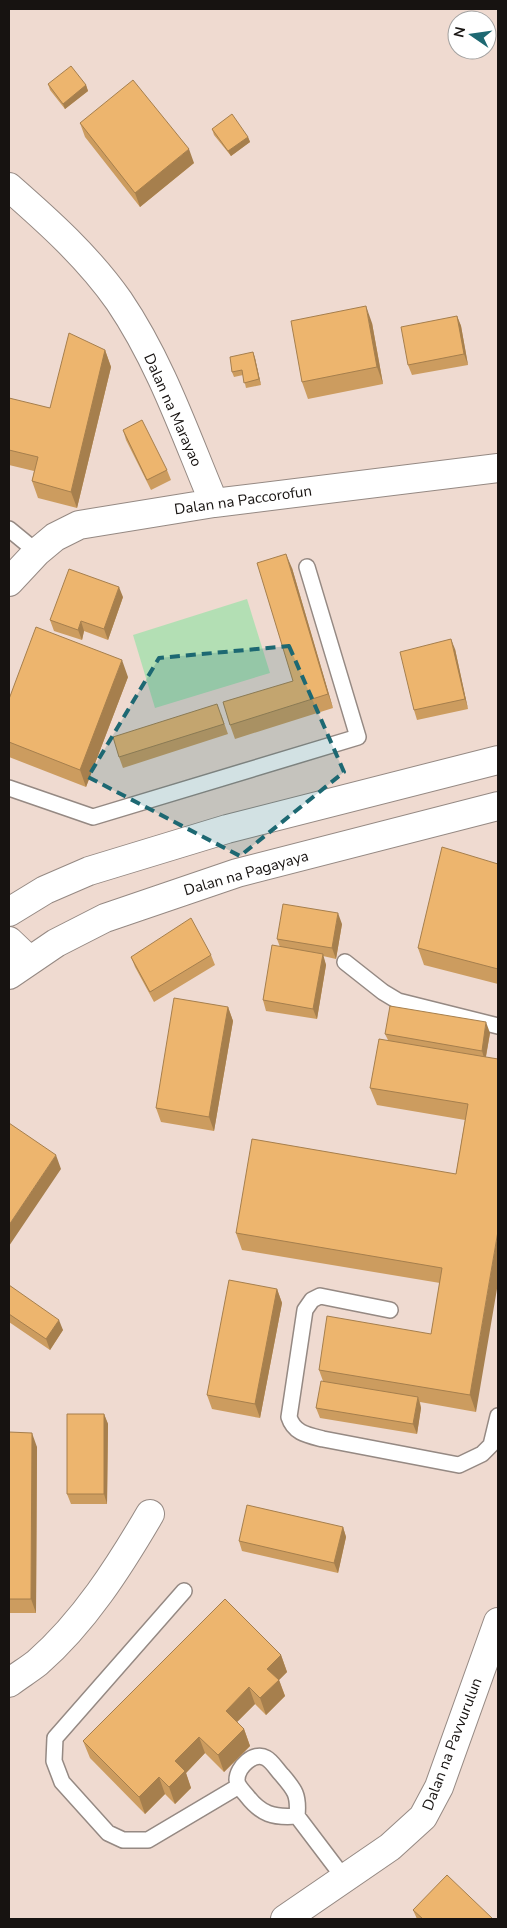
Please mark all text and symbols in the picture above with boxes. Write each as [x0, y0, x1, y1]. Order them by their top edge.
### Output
north arrow [447, 10, 497, 60]
text: N [449, 25, 470, 39]
street label: Dalan na Marayao [139, 350, 207, 470]
street label: Dalan na Paccorofun [173, 480, 313, 520]
street label: Dalan na Pagayaya [181, 846, 311, 900]
street label: Dalan na Pavvurulun [417, 1675, 487, 1813]

